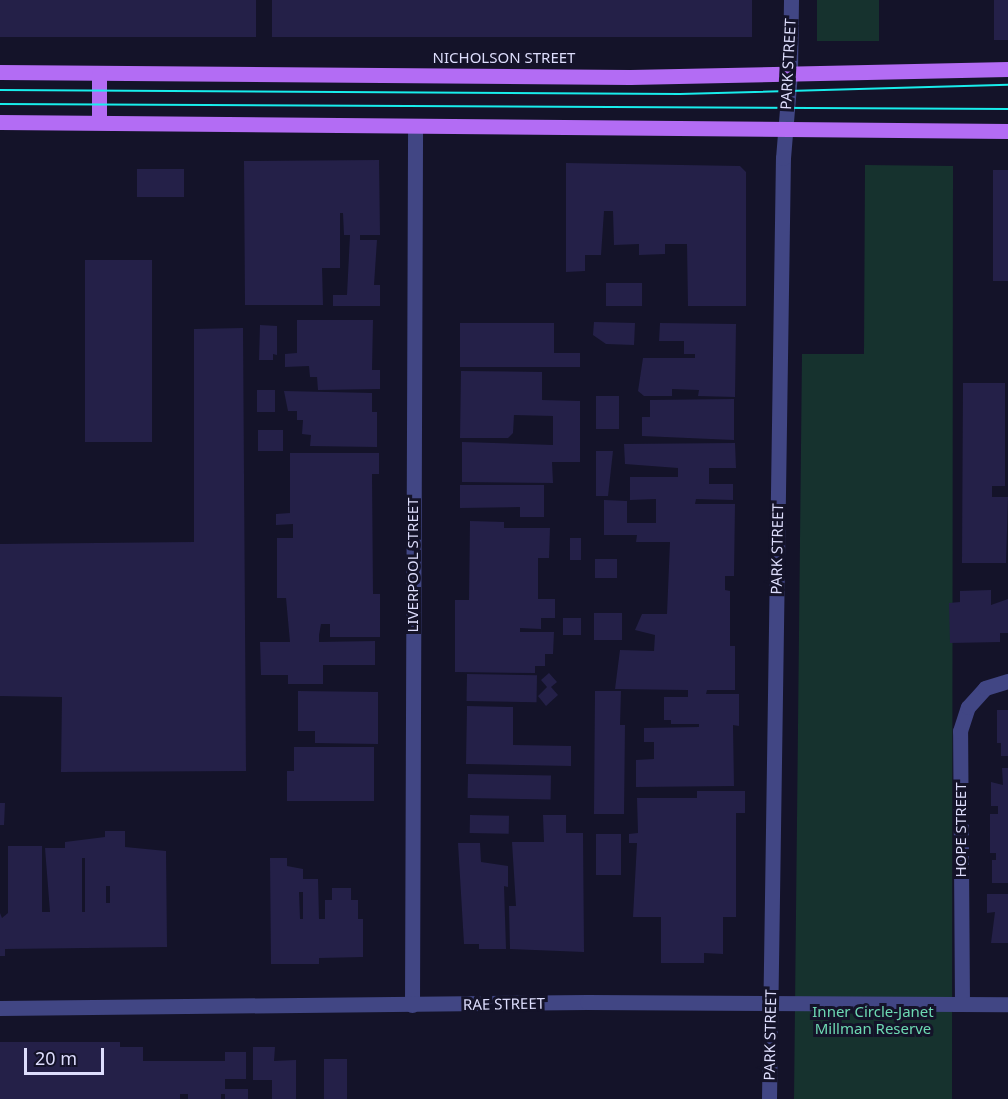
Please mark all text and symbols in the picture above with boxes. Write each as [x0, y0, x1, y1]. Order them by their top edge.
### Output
street label: PARK STREET [777, 18, 799, 110]
street label: NICHOLSON STREET [433, 49, 575, 67]
street label: LIVERPOOL STREET [404, 498, 422, 632]
street label: PARK STREET [767, 503, 787, 595]
street label: HOPE STREET [952, 782, 970, 878]
street label: PARK STREET [760, 989, 780, 1081]
street label: RAE STREET [463, 994, 545, 1014]
park label: Inner Circle-Janet Millman Reserve [812, 1002, 934, 1037]
scale bar [27, 1036, 106, 1074]
text: 20 m [35, 1046, 77, 1070]

